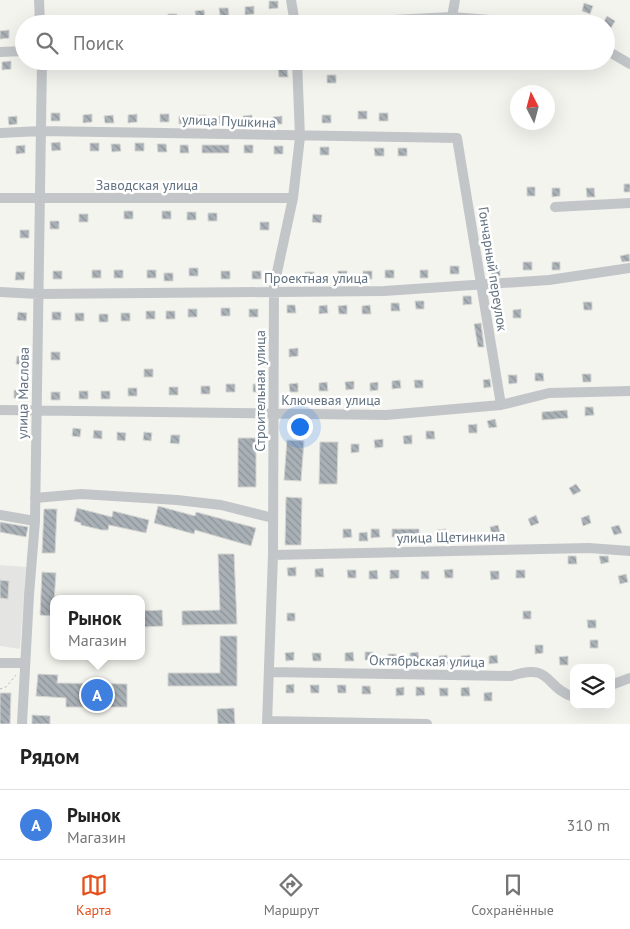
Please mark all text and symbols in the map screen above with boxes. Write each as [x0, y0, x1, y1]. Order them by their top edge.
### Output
search box [15, 15, 615, 70]
icon: search [33, 29, 61, 57]
text: Поиск [73, 31, 124, 55]
north arrow [510, 85, 555, 130]
street label: улица Пушкина [182, 110, 276, 132]
street label: Заводская улица [96, 176, 198, 194]
street label: Гончарный переулок [474, 205, 512, 333]
street label: Проектная улица [264, 269, 368, 287]
street label: Строительная улица [251, 330, 269, 452]
street label: улица Маслова [13, 347, 33, 439]
street label: Ключевая улица [281, 391, 381, 409]
your location [287, 414, 313, 440]
street label: улица Щетинкина [396, 527, 506, 547]
popup [50, 595, 145, 660]
text: Рынок [68, 606, 122, 630]
text: Магазин [68, 630, 127, 650]
street label: Октябрьская улица [369, 651, 485, 671]
map controls [570, 664, 615, 709]
button: layers [570, 664, 615, 709]
pin: A [81, 676, 113, 714]
text: Рядом [20, 743, 79, 770]
text: Рынок [67, 803, 121, 827]
text: A [31, 815, 41, 835]
text: 310 m [567, 815, 610, 835]
text: Магазин [67, 827, 126, 847]
tab: Карта [76, 871, 111, 919]
tab: Маршрут [264, 871, 319, 919]
tab: Сохранённые [471, 871, 554, 919]

